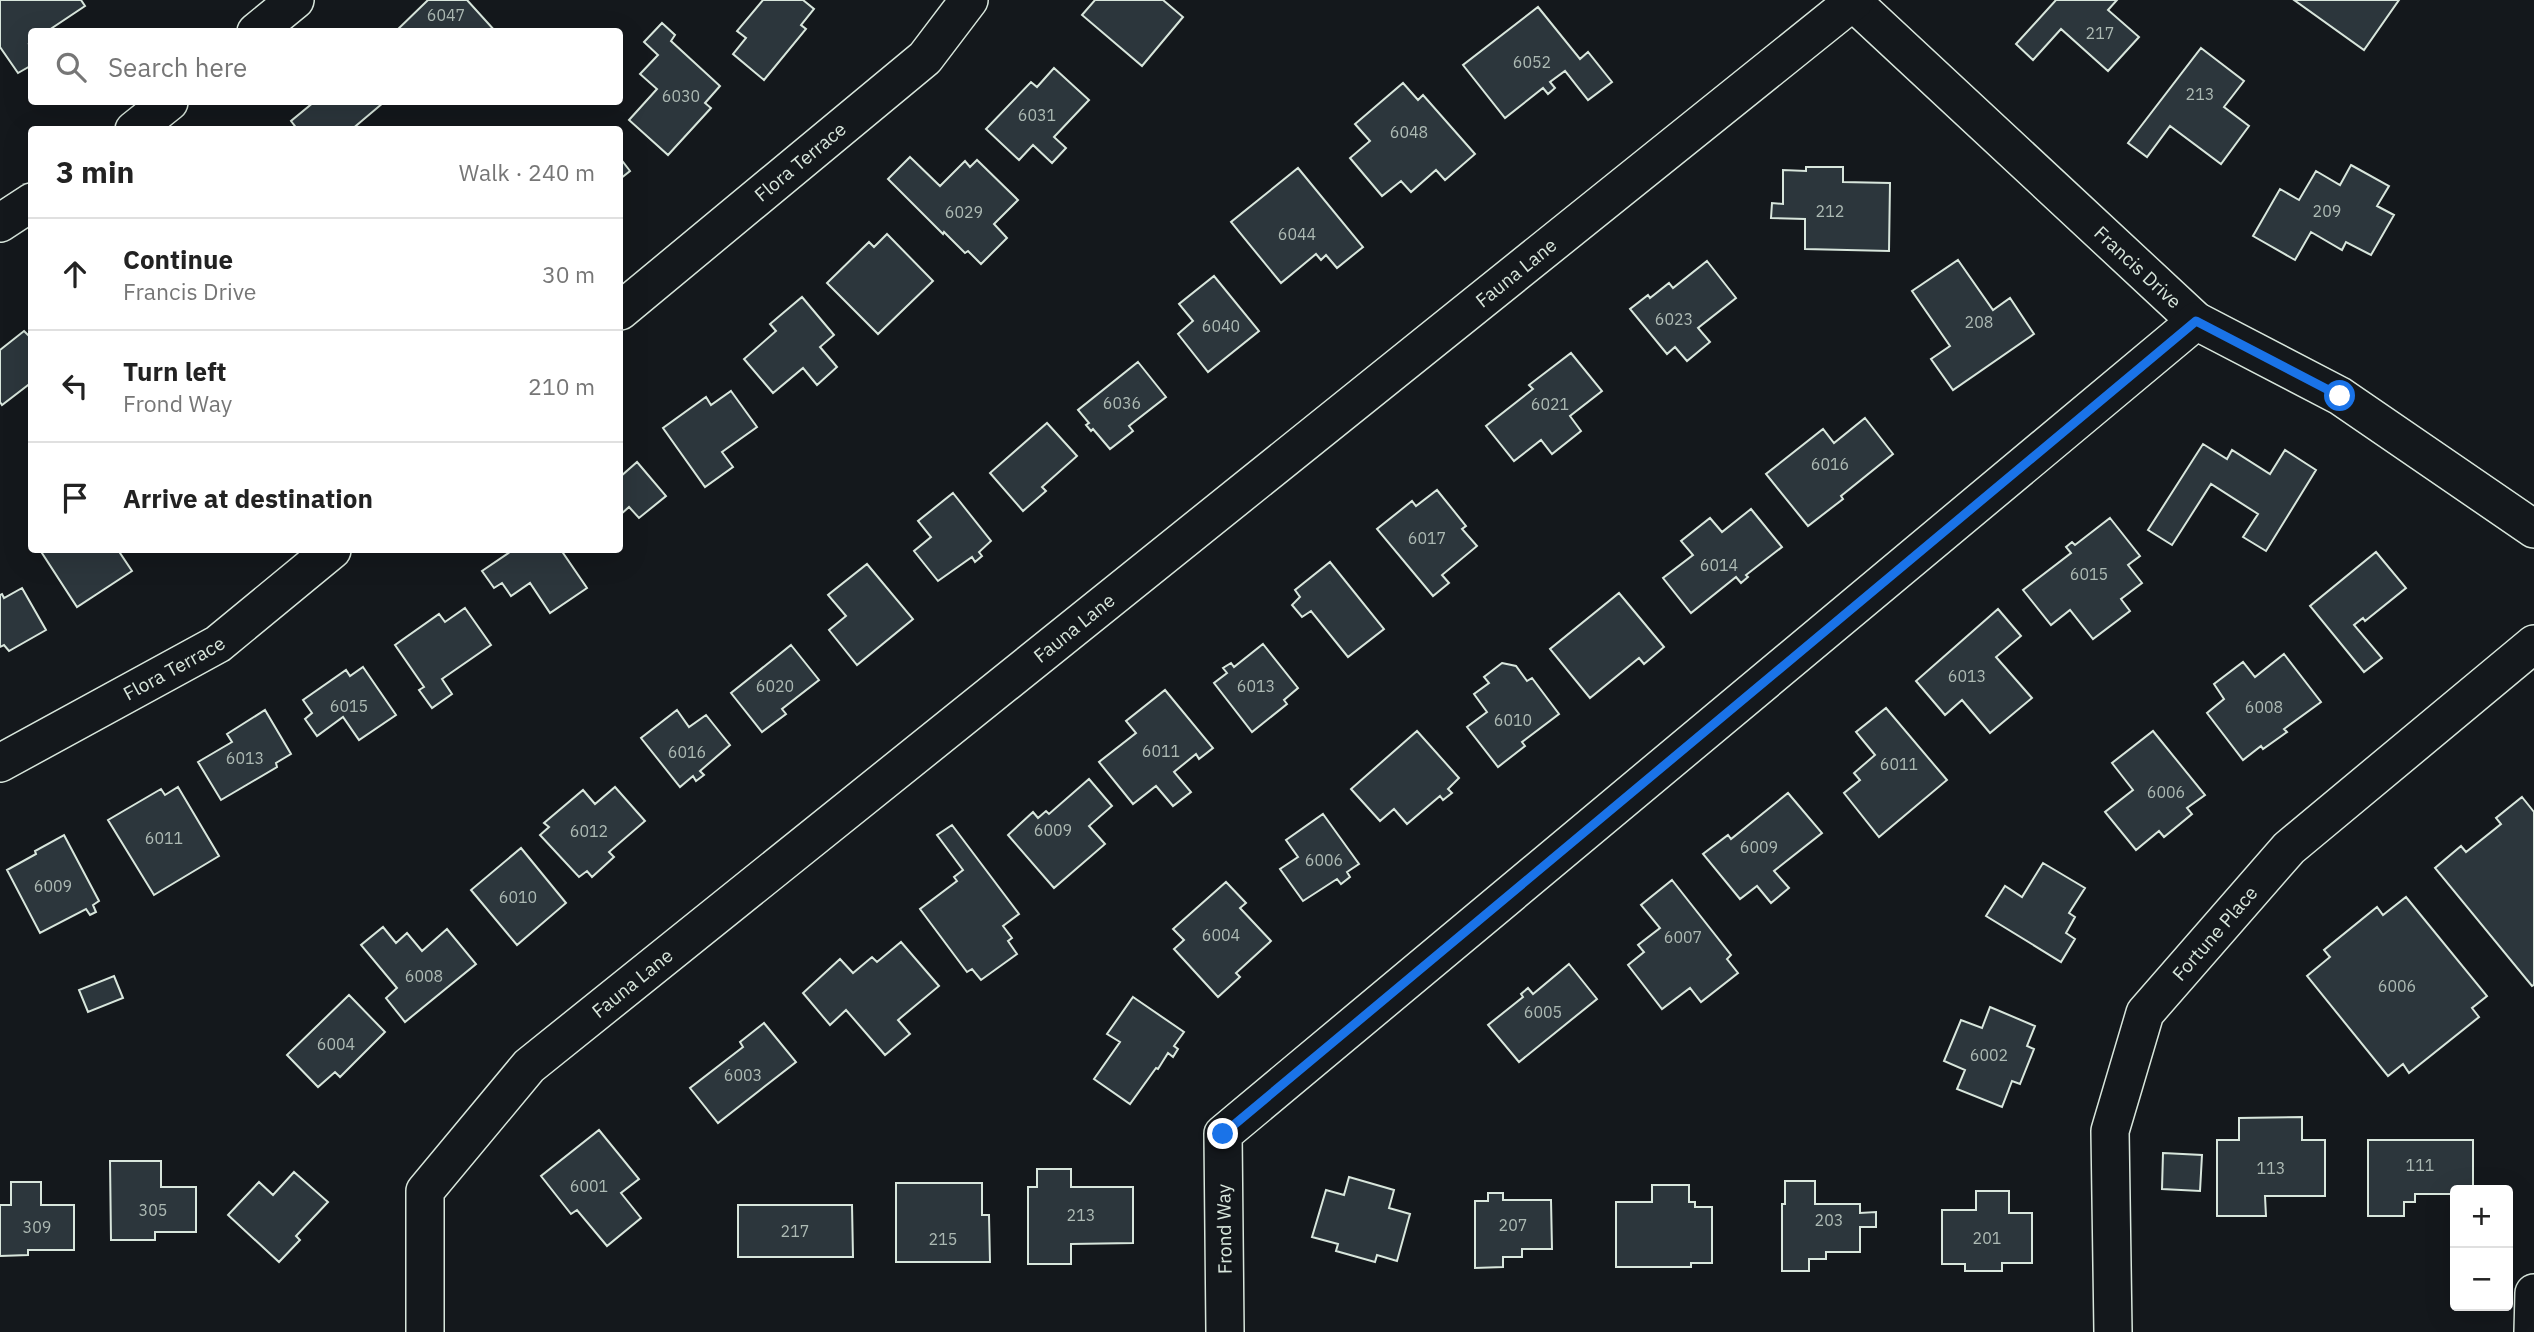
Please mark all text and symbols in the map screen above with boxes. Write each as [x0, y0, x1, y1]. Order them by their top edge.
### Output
house number: 6047 [427, 5, 465, 25]
house number: 217 [2086, 23, 2114, 43]
search box [28, 28, 623, 105]
icon: search [52, 48, 90, 86]
text: Search here [108, 50, 247, 84]
house number: 6052 [1513, 52, 1551, 72]
house number: 213 [2186, 84, 2214, 104]
house number: 6030 [662, 86, 700, 106]
house number: 6031 [1018, 105, 1056, 125]
street label: Flora Terrace [749, 117, 851, 207]
house number: 6048 [1390, 122, 1428, 142]
text: 3 min [56, 152, 134, 191]
text: Walk · 240 m [459, 157, 595, 187]
house number: 212 [1816, 201, 1844, 221]
house number: 209 [2313, 201, 2341, 221]
house number: 6029 [945, 202, 983, 222]
street label: Francis Drive [2089, 221, 2187, 313]
house number: 6044 [1278, 224, 1316, 244]
street label: Fauna Lane [1471, 233, 1561, 312]
text: Continue [123, 242, 233, 276]
icon: ahead [56, 255, 94, 293]
text: 30 m [542, 259, 595, 289]
text: Francis Drive [123, 276, 256, 306]
house number: 6023 [1655, 309, 1693, 329]
house number: 208 [1965, 312, 1993, 332]
house number: 6040 [1202, 316, 1240, 336]
text: Turn left [123, 354, 226, 388]
icon: left [56, 367, 94, 405]
text: 210 m [528, 371, 595, 401]
route start [2324, 380, 2355, 411]
text: Frond Way [123, 388, 232, 418]
house number: 6036 [1103, 393, 1141, 413]
house number: 6021 [1531, 394, 1569, 414]
house number: 6016 [1811, 454, 1849, 474]
icon: arrive [56, 479, 94, 517]
text: Arrive at destination [123, 481, 373, 515]
house number: 6017 [1408, 528, 1446, 548]
house number: 6014 [1700, 555, 1738, 575]
house number: 6015 [2070, 564, 2108, 584]
street label: Fauna Lane [1029, 588, 1119, 668]
street label: Flora Terrace [119, 631, 230, 705]
house number: 6013 [1948, 666, 1986, 686]
house number: 6020 [756, 676, 794, 696]
house number: 6013 [1237, 676, 1275, 696]
house number: 6015 [330, 696, 368, 716]
house number: 6008 [2245, 697, 2283, 717]
house number: 6010 [1494, 710, 1532, 730]
house number: 6011 [1142, 741, 1180, 761]
house number: 6016 [668, 742, 706, 762]
house number: 6013 [226, 748, 264, 768]
house number: 6011 [1880, 754, 1918, 774]
house number: 6006 [2147, 782, 2185, 802]
house number: 6009 [1034, 820, 1072, 840]
house number: 6012 [570, 821, 608, 841]
house number: 6011 [145, 828, 183, 848]
house number: 6009 [1740, 837, 1778, 857]
house number: 6006 [1305, 850, 1343, 870]
house number: 6009 [34, 876, 72, 896]
street label: Fortune Place [2167, 881, 2262, 985]
house number: 6010 [499, 887, 537, 907]
house number: 6004 [1202, 925, 1240, 945]
house number: 6007 [1664, 927, 1702, 947]
street label: Fauna Lane [587, 943, 678, 1023]
house number: 6008 [405, 966, 443, 986]
house number: 6006 [2378, 976, 2416, 996]
house number: 6005 [1524, 1002, 1562, 1022]
house number: 6004 [317, 1034, 355, 1054]
house number: 6002 [1970, 1045, 2008, 1065]
house number: 6003 [724, 1065, 762, 1085]
route end [1207, 1118, 1238, 1149]
house number: 111 [2406, 1155, 2434, 1175]
house number: 113 [2257, 1158, 2285, 1178]
house number: 6001 [570, 1176, 608, 1196]
street label: Frond Way [1211, 1183, 1237, 1274]
map controls [2450, 1185, 2513, 1311]
button: + [2450, 1185, 2513, 1248]
house number: 305 [139, 1200, 167, 1220]
house number: 213 [1067, 1205, 1095, 1225]
house number: 203 [1815, 1210, 1843, 1230]
house number: 207 [1499, 1215, 1527, 1235]
house number: 309 [23, 1217, 51, 1237]
house number: 217 [781, 1221, 809, 1241]
house number: 201 [1973, 1228, 2001, 1248]
house number: 215 [929, 1229, 957, 1249]
button: − [2450, 1248, 2513, 1311]

